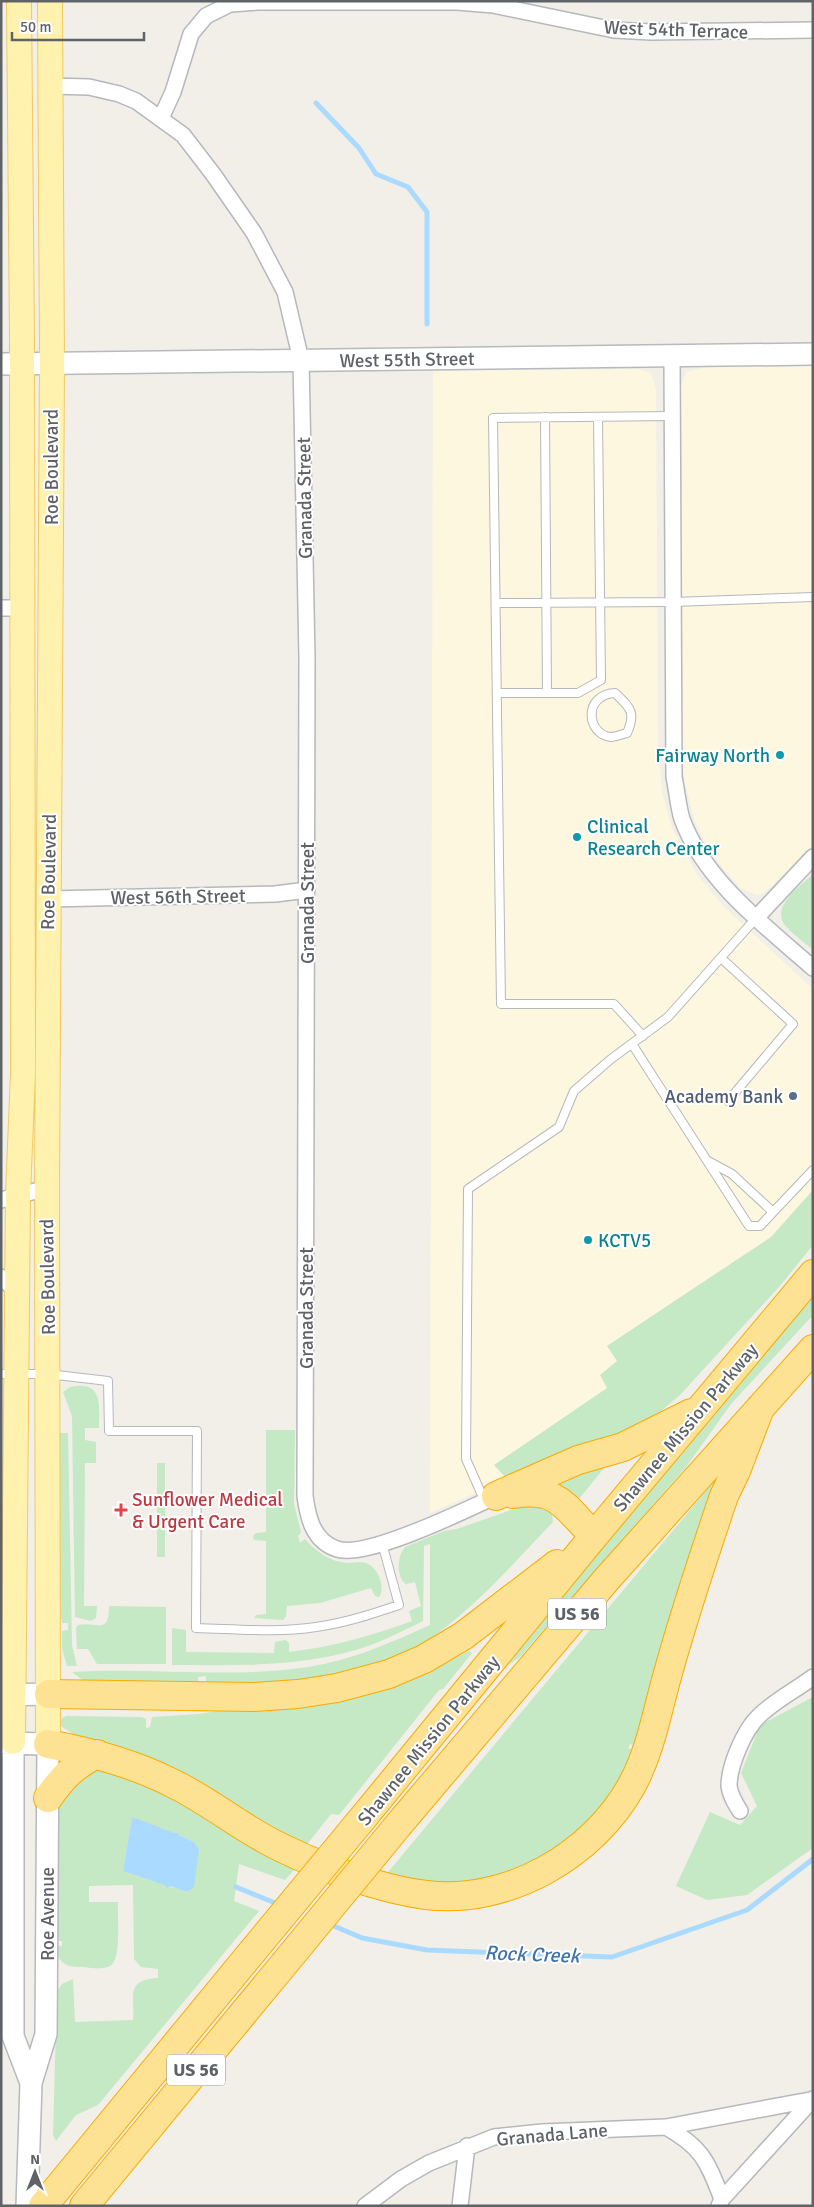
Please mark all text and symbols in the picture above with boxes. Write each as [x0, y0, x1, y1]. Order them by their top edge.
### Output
scale bar [12, 10, 145, 42]
street label: West 54th Terrace [603, 15, 749, 45]
text: 50 m [20, 18, 51, 36]
street label: West 55th Street [339, 347, 475, 373]
street label: Roe Boulevard [40, 409, 64, 525]
street label: Granada Street [292, 436, 318, 559]
place label: Fairway North [655, 744, 770, 768]
marker: Fairway North [774, 749, 786, 761]
street label: Roe Boulevard [36, 814, 62, 930]
place label: Clinical Research Center [587, 815, 719, 861]
marker: Clinical Research Center [571, 831, 583, 843]
street label: Granada Street [296, 842, 320, 964]
street label: West 56th Street [110, 884, 246, 910]
place label: Academy Bank [665, 1085, 783, 1109]
marker: Academy Bank [787, 1090, 799, 1102]
street label: Roe Boulevard [35, 1219, 61, 1335]
place label: KCTV5 [598, 1229, 651, 1253]
marker: KCTV5 [582, 1234, 594, 1246]
street label: Granada Street [295, 1247, 319, 1369]
street label: Shawnee Mission Parkway [608, 1338, 763, 1517]
place label: Sunflower Medical & Urgent Care [132, 1488, 283, 1534]
marker: Sunflower Medical & Urgent Care [114, 1503, 128, 1517]
road number: US 56 [548, 1598, 606, 1630]
street label: Shawnee Mission Parkway [353, 1650, 505, 1831]
street label: Roe Avenue [36, 1867, 60, 1961]
water label: Rock Creek [484, 1940, 582, 1969]
road number: US 56 [167, 2054, 225, 2086]
street label: Granada Lane [495, 2118, 609, 2152]
north arrow [10, 2147, 60, 2197]
text: N [30, 2151, 40, 2168]

